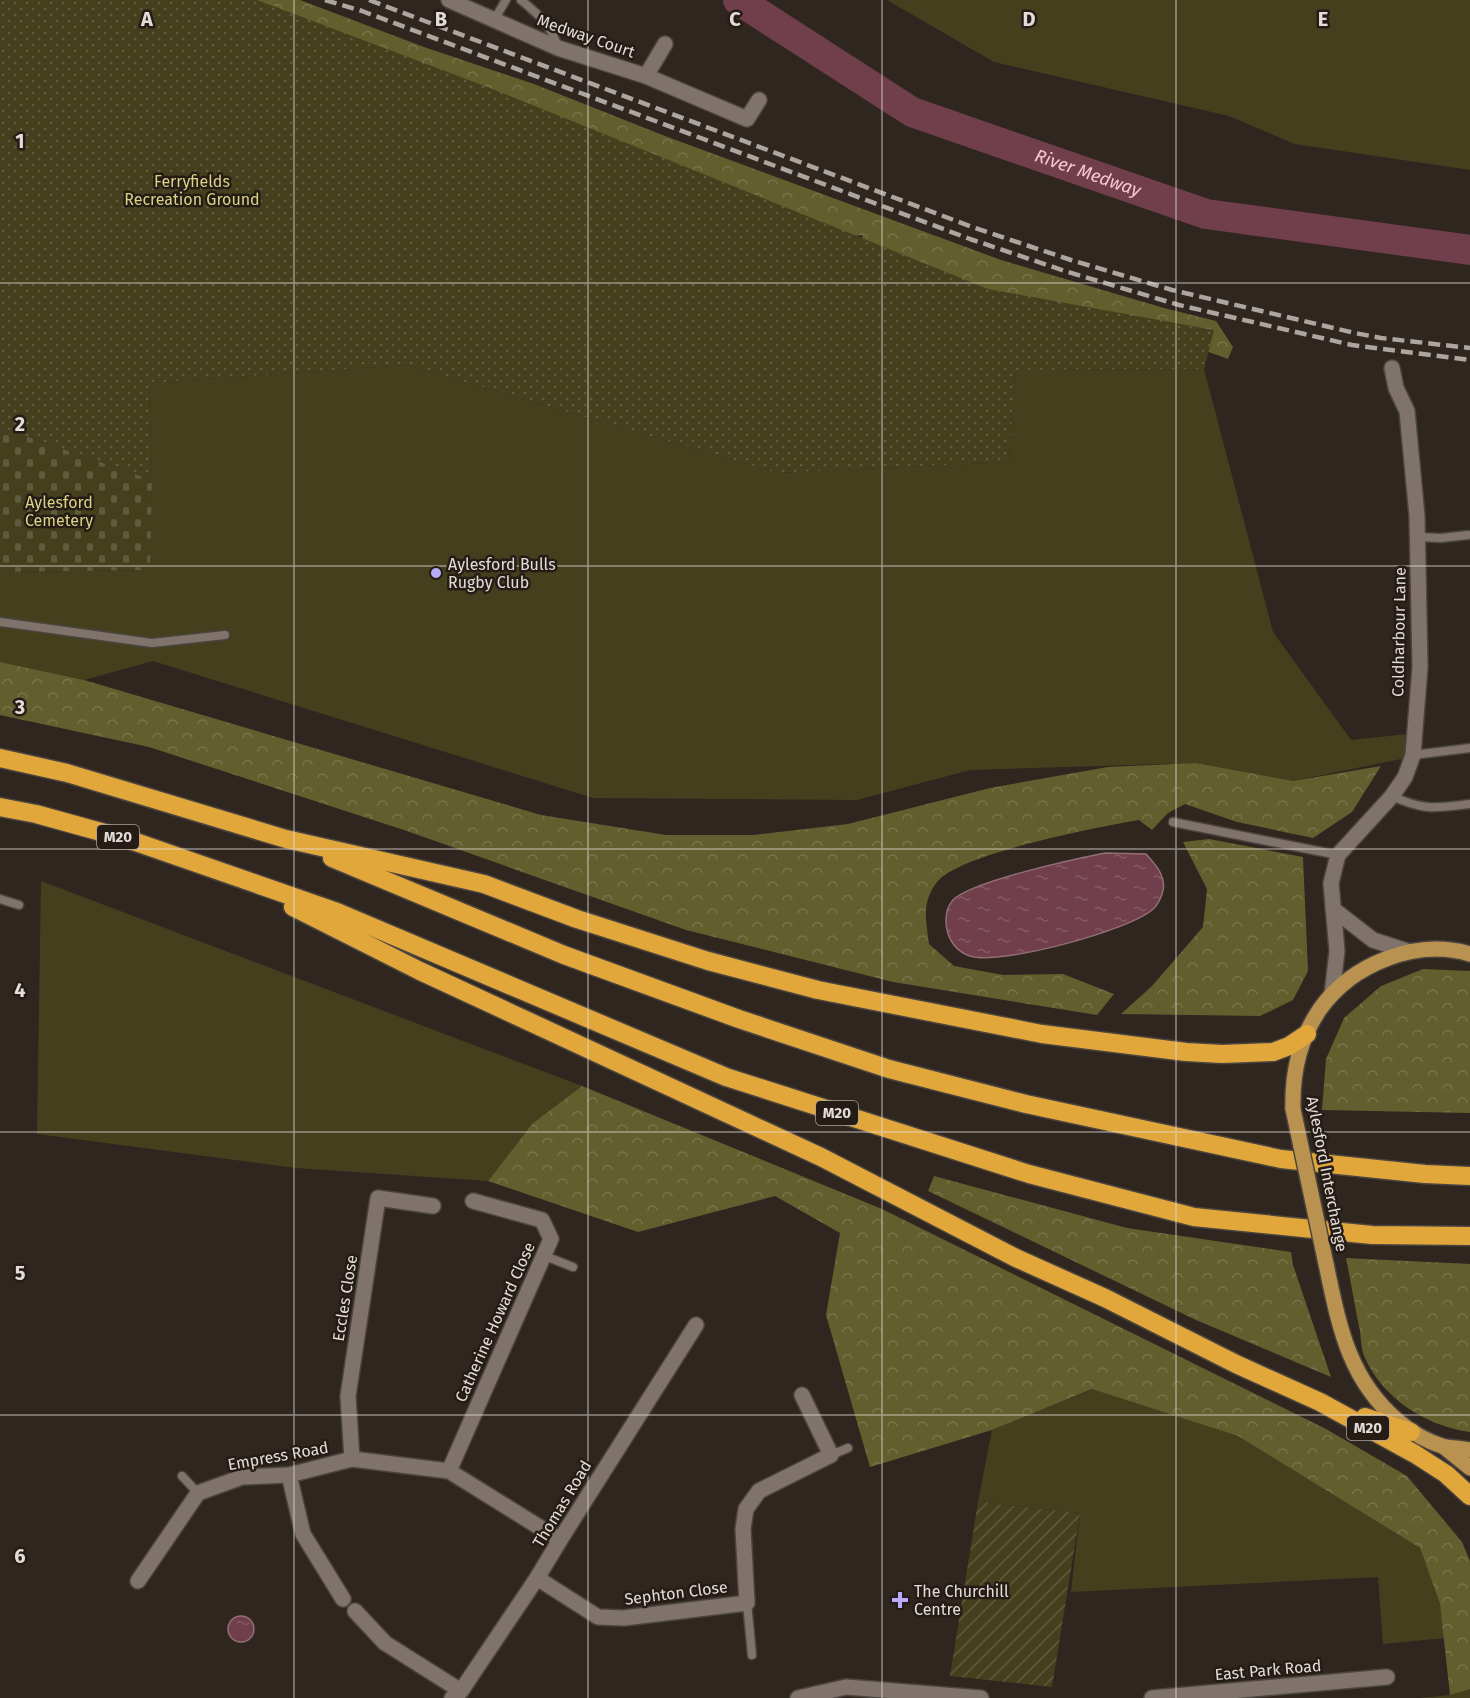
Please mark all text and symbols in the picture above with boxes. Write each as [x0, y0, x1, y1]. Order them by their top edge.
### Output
text: A [140, 7, 154, 31]
text: B [435, 7, 447, 31]
text: C [729, 7, 741, 31]
text: D [1022, 7, 1036, 31]
text: E [1318, 7, 1328, 31]
street label: Medway Court [535, 10, 637, 62]
text: 1 [15, 129, 25, 153]
water label: River Medway [1032, 144, 1145, 202]
park label: Ferryfields Recreation Ground [124, 172, 260, 209]
text: 2 [15, 412, 25, 436]
park label: Aylesford Cemetery [25, 493, 93, 530]
place label: Aylesford Bulls Rugby Club [448, 555, 556, 592]
marker: Aylesford Bulls Rugby Club [429, 566, 443, 580]
street label: Coldharbour Lane [1388, 567, 1410, 697]
text: 3 [14, 695, 25, 719]
road number: M20 [97, 825, 139, 849]
text: 4 [14, 978, 26, 1002]
street label: Aylesford Interchange [1303, 1095, 1351, 1253]
road number: M20 [816, 1101, 858, 1125]
street label: Catherine Howard Close [451, 1239, 539, 1405]
street label: Eccles Close [329, 1253, 361, 1343]
text: 5 [15, 1261, 26, 1285]
road number: M20 [1347, 1416, 1389, 1440]
street label: Empress Road [226, 1438, 330, 1474]
street label: Thomas Road [529, 1457, 595, 1551]
text: 6 [14, 1544, 26, 1568]
street label: Sephton Close [623, 1577, 729, 1609]
place label: The Churchill Centre [914, 1582, 1009, 1619]
marker: The Churchill Centre [891, 1591, 909, 1609]
street label: East Park Road [1214, 1656, 1322, 1684]

